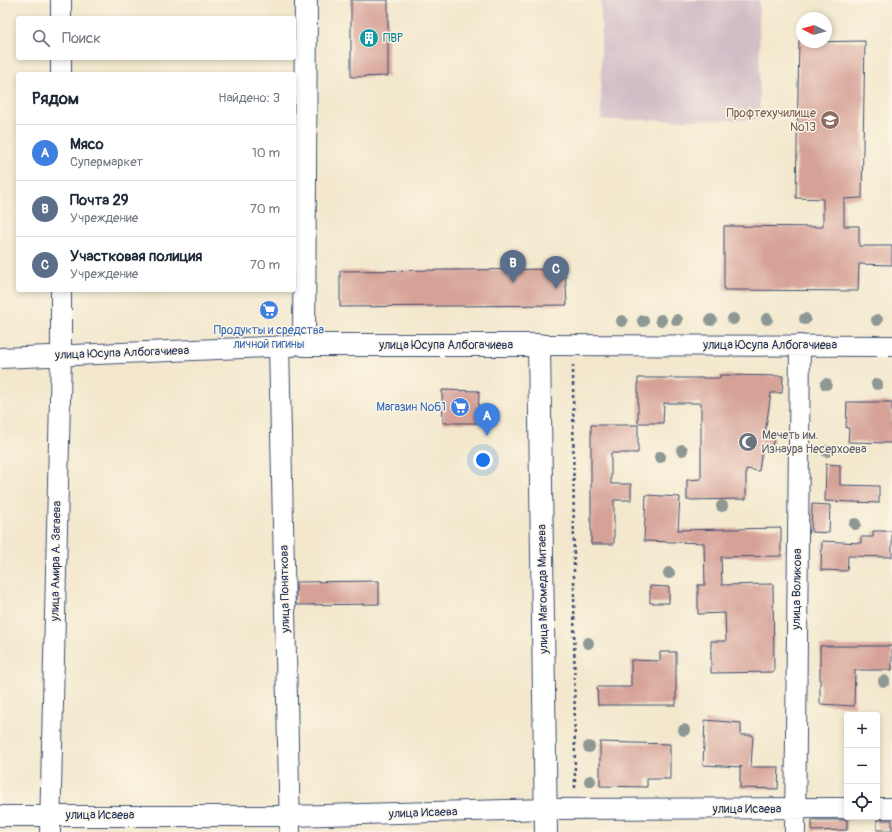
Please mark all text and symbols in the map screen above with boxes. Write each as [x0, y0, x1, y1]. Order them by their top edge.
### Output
north arrow [796, 12, 832, 48]
search box [16, 16, 296, 60]
icon: search [30, 27, 52, 49]
building icon: ПВР [358, 27, 380, 49]
text: Поиск [62, 29, 101, 48]
place label: ПВР [383, 31, 403, 46]
text: Рядом [32, 88, 79, 109]
text: Найдено: 3 [218, 90, 280, 106]
place label: Профтехучилище №13 [727, 106, 816, 135]
school or university icon: Профтехучилище №13 [819, 109, 841, 131]
text: Мясо [70, 135, 104, 154]
text: A [41, 145, 49, 161]
text: 10 m [252, 145, 280, 161]
text: Супермаркет [70, 154, 143, 170]
text: Почта 29 [70, 191, 129, 210]
text: B [41, 201, 49, 217]
text: 70 m [250, 201, 280, 217]
text: Учреждение [70, 210, 138, 226]
text: Участковая полиция [70, 247, 202, 266]
pin: B [500, 250, 526, 283]
pin: C [543, 256, 569, 289]
text: C [41, 257, 49, 273]
text: 70 m [250, 257, 280, 273]
text: Учреждение [70, 266, 138, 282]
supermarket icon: Продукты и средства личной гигины [258, 299, 280, 321]
place label: Продукты и средства личной гигины [214, 323, 325, 352]
street label: улица Юсупа Албогачиева [378, 338, 514, 353]
street label: улица Юсупа Албогачиева [702, 338, 838, 353]
street label: улица Юсупа Албогачиева [54, 343, 190, 363]
supermarket icon: Магазин №61 [449, 396, 471, 418]
place label: Магазин №61 [376, 400, 446, 415]
pin: A [474, 403, 500, 436]
place label: Мечеть им. Изнаура Несерхоева [762, 428, 867, 457]
mosque icon: Мечеть им. Изнаура Несерхоева [737, 431, 759, 453]
your location [473, 450, 493, 470]
street label: улица Амира А. Загаева [47, 500, 65, 622]
street label: улица Магомеда Митаева [534, 524, 552, 655]
street label: улица Поняткова [277, 545, 293, 634]
street label: улица Воликова [789, 548, 805, 631]
map controls [844, 712, 880, 820]
button: + [844, 712, 880, 748]
button: − [844, 748, 880, 784]
button: locate [844, 784, 880, 820]
street label: улица Исаева [712, 802, 782, 817]
street label: улица Исаева [387, 804, 458, 822]
street label: улица Исаева [65, 808, 135, 823]

